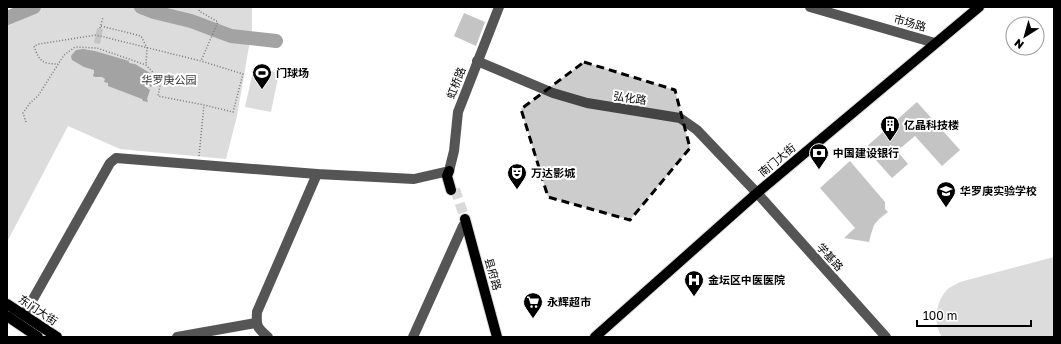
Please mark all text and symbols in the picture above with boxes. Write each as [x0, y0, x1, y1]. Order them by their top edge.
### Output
street label: 市场路 [892, 12, 928, 33]
north arrow [1005, 16, 1045, 56]
text: N [1011, 37, 1026, 52]
sports icon: 门球场 [251, 62, 273, 90]
street label: 虹桥路 [444, 65, 468, 101]
place label: 门球场 [276, 66, 309, 79]
park label: 华罗庚公园 [142, 73, 197, 86]
street label: 弘化路 [613, 89, 647, 106]
building icon: 亿晶科技楼 [879, 114, 901, 142]
place label: 亿晶科技楼 [904, 118, 959, 131]
street label: 南门大街 [756, 140, 798, 179]
bank icon: 中国建设银行 [808, 142, 830, 170]
place label: 中国建设银行 [833, 146, 899, 159]
theatre icon: 万达影城 [506, 162, 528, 190]
place label: 万达影城 [531, 166, 576, 179]
school or university icon: 华罗庚实验学校 [935, 180, 957, 208]
place label: 华罗庚实验学校 [960, 184, 1037, 197]
street label: 学基路 [815, 240, 846, 273]
street label: 县府路 [483, 256, 504, 292]
hospital icon: 金坛区中医医院 [683, 269, 705, 297]
place label: 金坛区中医医院 [708, 273, 785, 286]
supermarket icon: 永辉超市 [522, 291, 544, 319]
street label: 东门大街 [16, 292, 60, 327]
place label: 永辉超市 [547, 295, 591, 308]
scale bar [917, 302, 1031, 328]
text: 100 m [923, 308, 957, 323]

